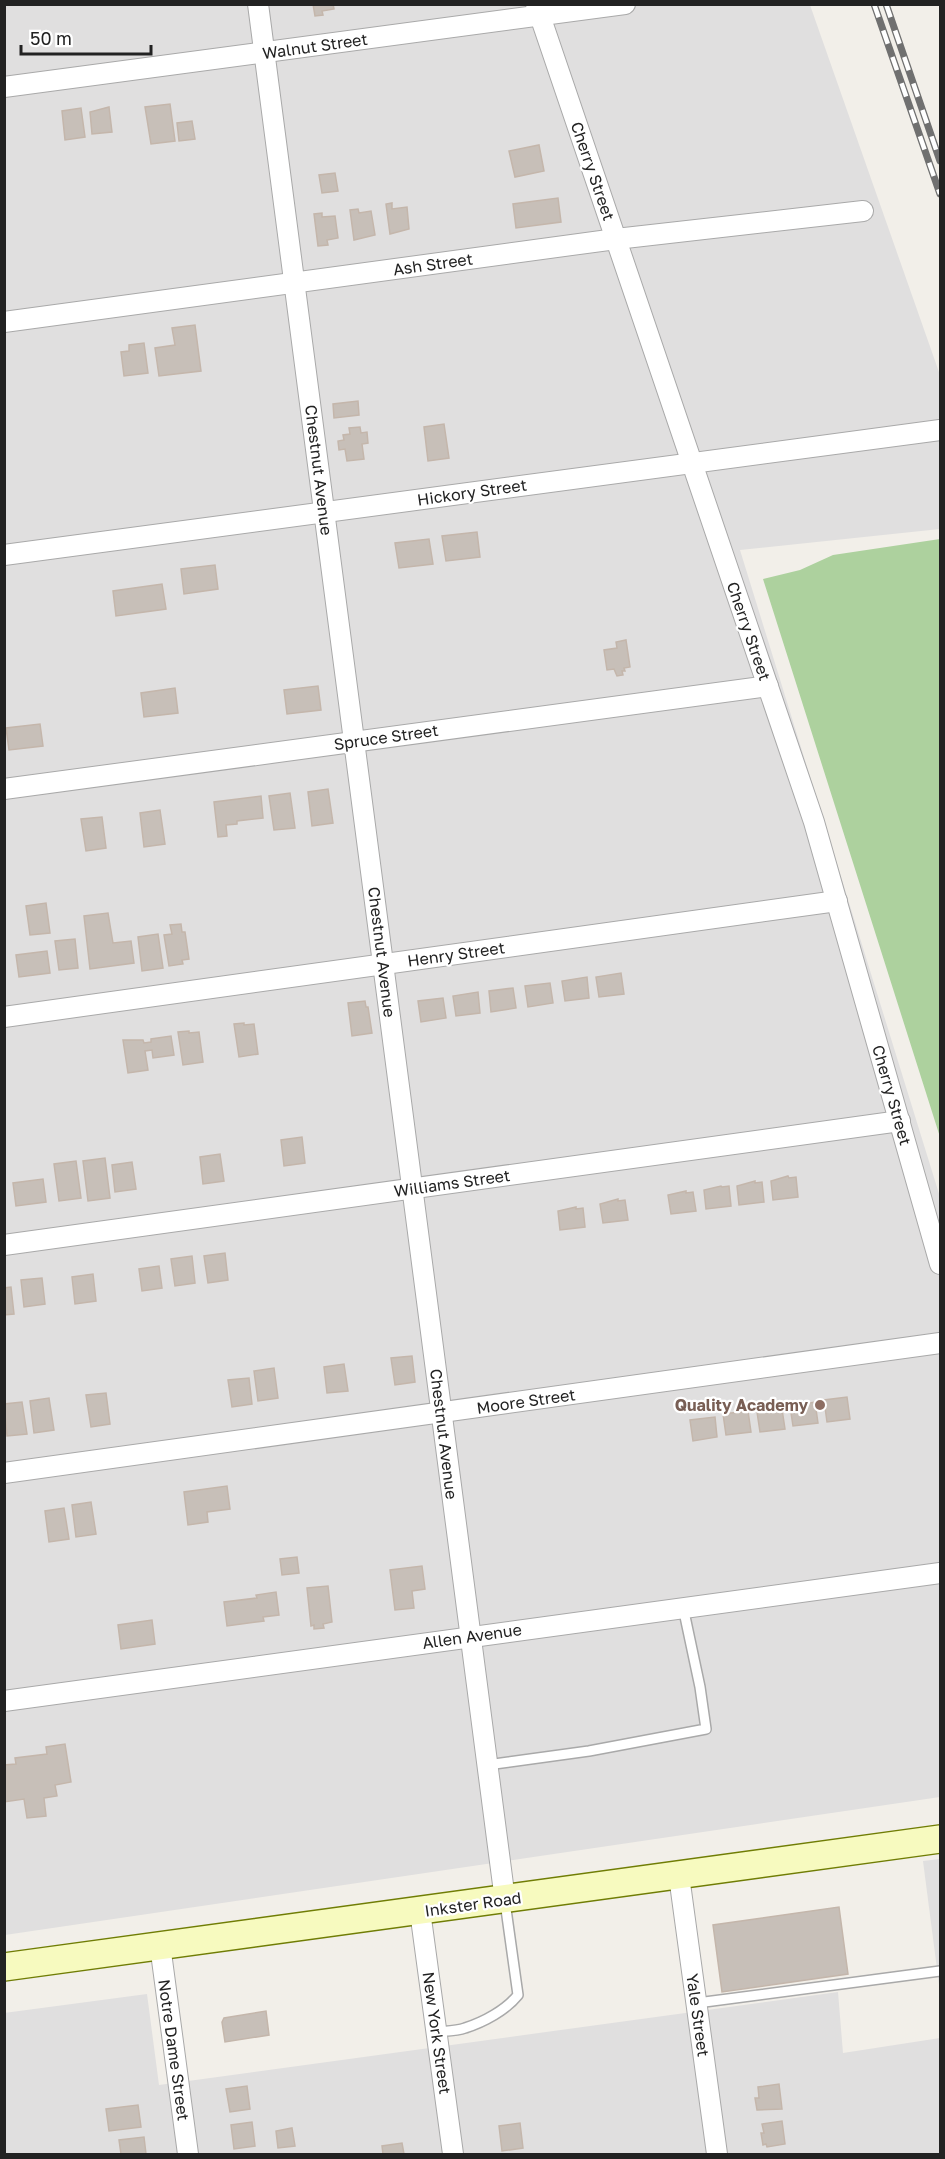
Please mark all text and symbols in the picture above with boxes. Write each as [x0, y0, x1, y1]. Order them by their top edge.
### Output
scale bar [21, 18, 152, 56]
text: 50 m [30, 27, 72, 49]
street label: Walnut Street [261, 29, 369, 63]
street label: Cherry Street [567, 119, 619, 223]
street label: Ash Street [392, 249, 474, 279]
street label: Chestnut Avenue [301, 404, 337, 536]
street label: Hickory Street [416, 474, 528, 510]
street label: Cherry Street [723, 579, 775, 683]
street label: Spruce Street [332, 720, 440, 754]
street label: Chestnut Avenue [364, 886, 400, 1018]
street label: Henry Street [406, 937, 506, 971]
street label: Cherry Street [868, 1043, 916, 1147]
street label: Williams Street [393, 1165, 511, 1201]
street label: Chestnut Avenue [426, 1368, 462, 1500]
street label: Moore Street [475, 1384, 577, 1418]
place label: Quality Academy [675, 1395, 808, 1415]
marker: Quality Academy [813, 1398, 827, 1412]
street label: Allen Avenue [421, 1619, 523, 1653]
street label: Inkster Road [423, 1887, 523, 1921]
street label: New York Street [419, 1970, 455, 2096]
street label: Yale Street [682, 1972, 714, 2058]
street label: Notre Dame Street [154, 1978, 194, 2122]

